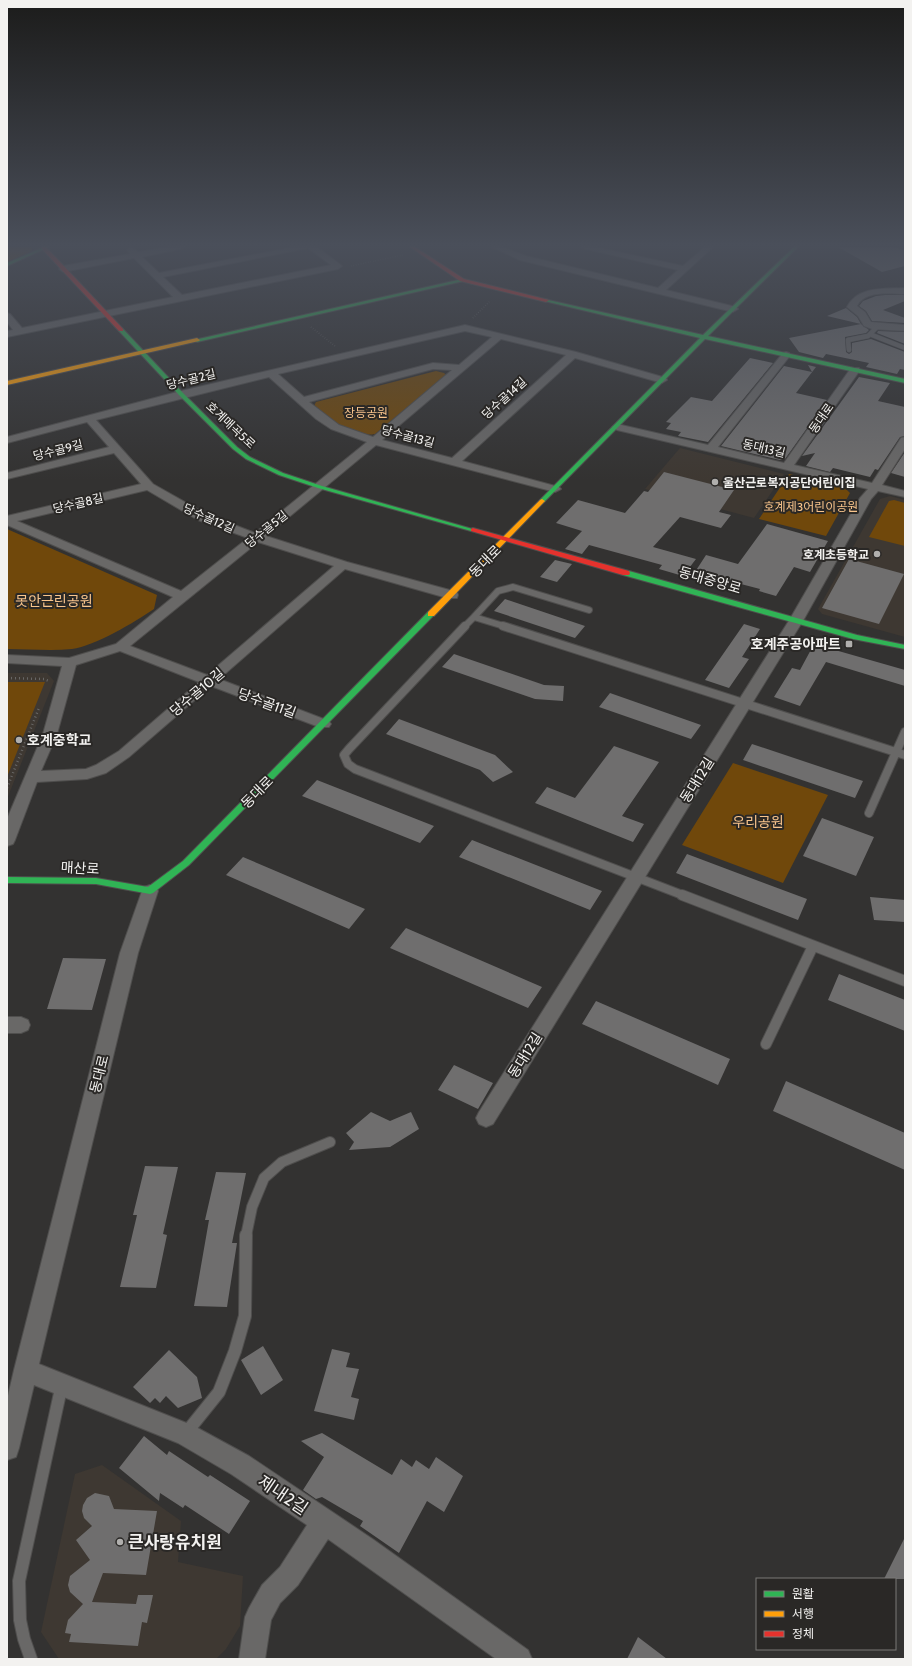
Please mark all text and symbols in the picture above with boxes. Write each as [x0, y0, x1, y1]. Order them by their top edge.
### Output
street label: 당수골2길 [165, 366, 217, 392]
street label: 당수골14길 [479, 374, 529, 422]
street label: 호계매곡5로 [203, 398, 259, 452]
street label: 동대로 [805, 400, 837, 436]
park label: 장등공원 [344, 405, 388, 420]
street label: 당수골13길 [380, 422, 436, 450]
street label: 동대13길 [741, 436, 787, 460]
street label: 당수골9길 [31, 437, 85, 463]
place label: 울산근로복지공단어린이집 [723, 475, 855, 490]
marker: 울산근로복지공단어린이집 [710, 477, 720, 487]
street label: 당수골8길 [51, 490, 105, 516]
park label: 호계제3어린이공원 [764, 499, 858, 514]
street label: 당수골12길 [181, 500, 237, 536]
street label: 당수골5길 [242, 507, 290, 551]
street label: 동대로 [465, 541, 505, 581]
place label: 호계초등학교 [803, 547, 869, 562]
marker: 호계초등학교 [872, 549, 882, 559]
street label: 동대중앙로 [677, 562, 744, 598]
park label: 못안근린공원 [15, 592, 93, 610]
place label: 호계주공아파트 [751, 635, 841, 653]
marker: 호계주공아파트 [844, 639, 854, 649]
street label: 당수골10길 [166, 664, 228, 720]
street label: 당수골11길 [235, 684, 299, 722]
place label: 호계중학교 [27, 731, 92, 749]
marker: 호계중학교 [14, 735, 24, 745]
street label: 동대12길 [676, 754, 718, 806]
street label: 동대로 [237, 772, 277, 812]
park label: 우리공원 [732, 813, 784, 831]
street label: 매산로 [60, 858, 100, 878]
street label: 동대12길 [504, 1029, 546, 1081]
street label: 동대로 [86, 1053, 112, 1095]
street label: 제내2길 [254, 1471, 312, 1519]
place label: 큰사랑유치원 [128, 1532, 222, 1552]
marker: 큰사랑유치원 [115, 1537, 125, 1547]
legend [756, 1578, 896, 1650]
text: 원활 [792, 1586, 814, 1601]
text: 서행 [792, 1606, 814, 1621]
text: 정체 [792, 1626, 814, 1641]

